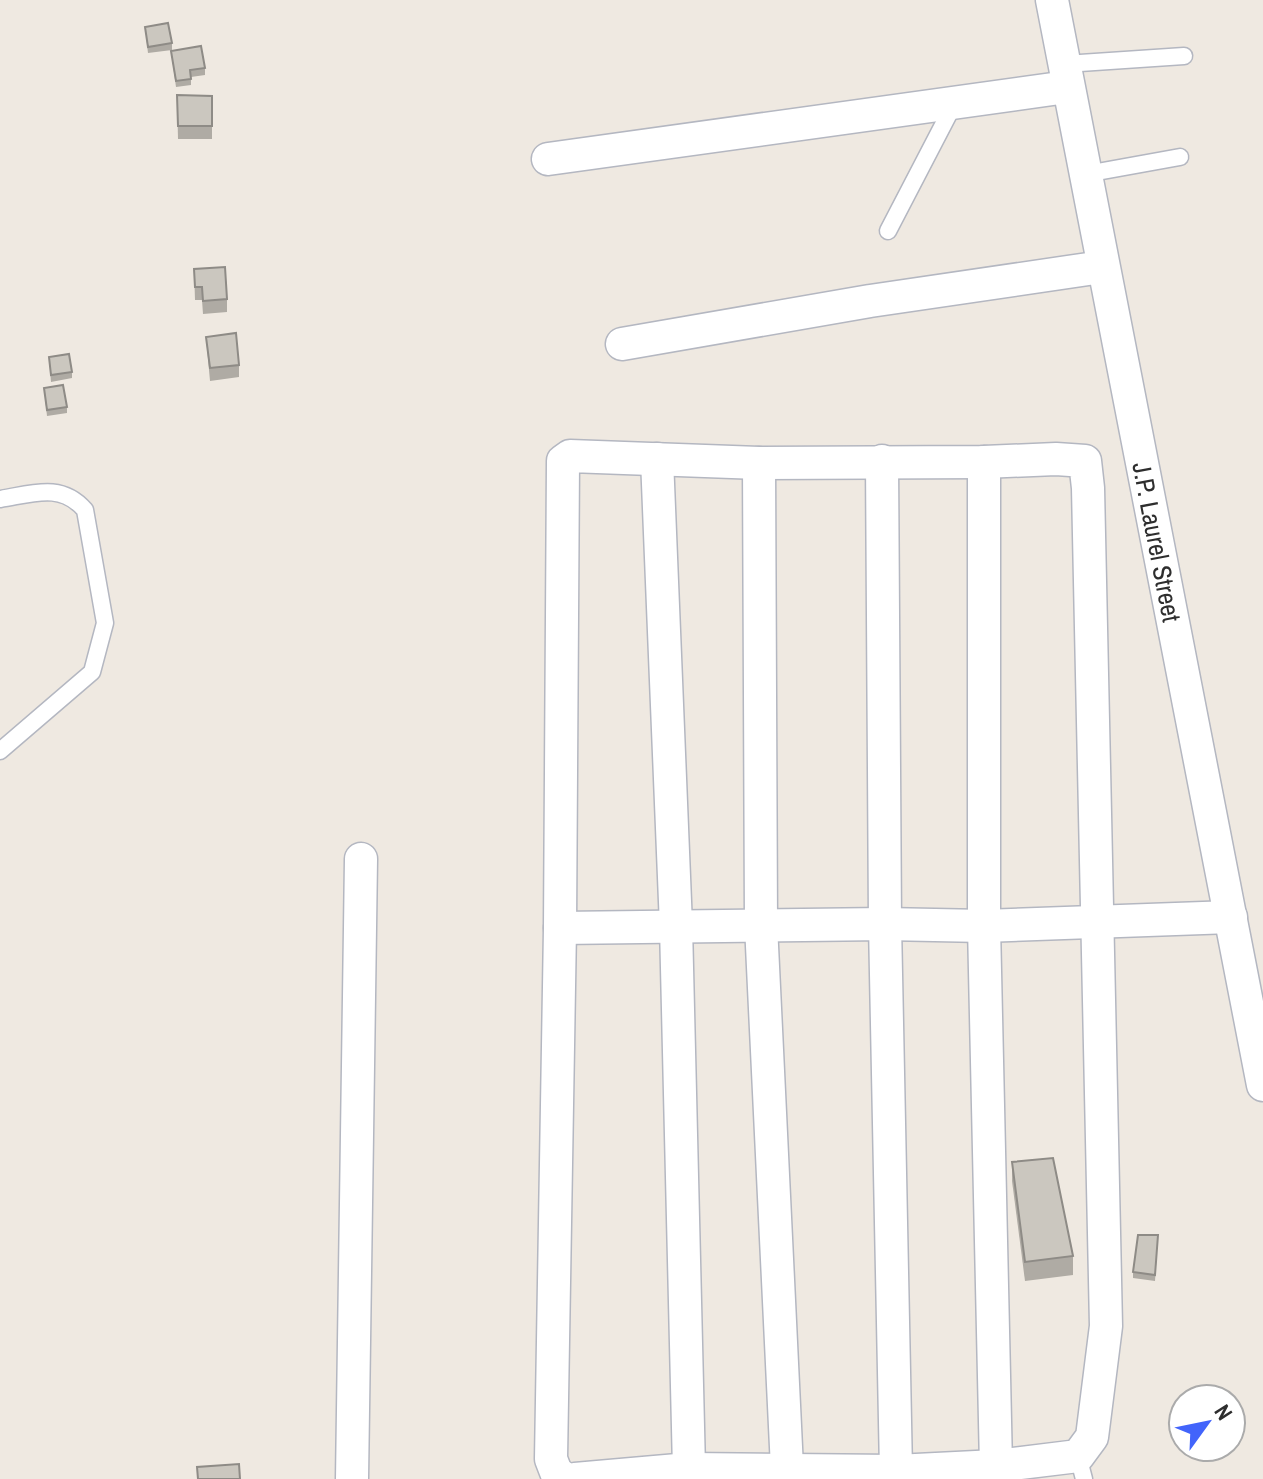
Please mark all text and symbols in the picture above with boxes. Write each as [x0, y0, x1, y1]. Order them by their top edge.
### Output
street label: J.P. Laurel Street [1124, 459, 1190, 625]
north arrow [1167, 1383, 1247, 1463]
text: N [1208, 1398, 1240, 1426]

